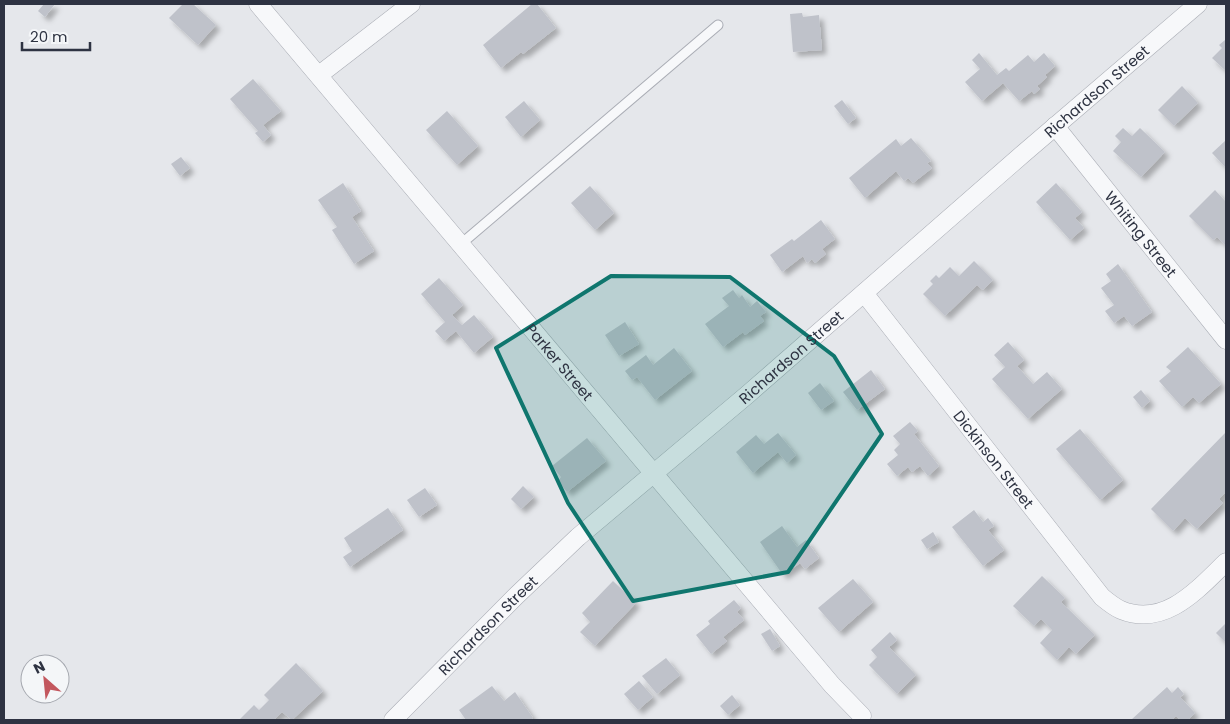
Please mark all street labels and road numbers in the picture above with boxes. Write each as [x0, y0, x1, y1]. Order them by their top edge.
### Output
street label: Richardson Street [1039, 40, 1153, 142]
street label: Whiting Street [1100, 186, 1182, 281]
street label: Richardson Street [734, 305, 847, 408]
street label: Parker Street [521, 319, 598, 405]
street label: Dickinson Street [949, 406, 1039, 513]
street label: Richardson Street [433, 571, 542, 679]

